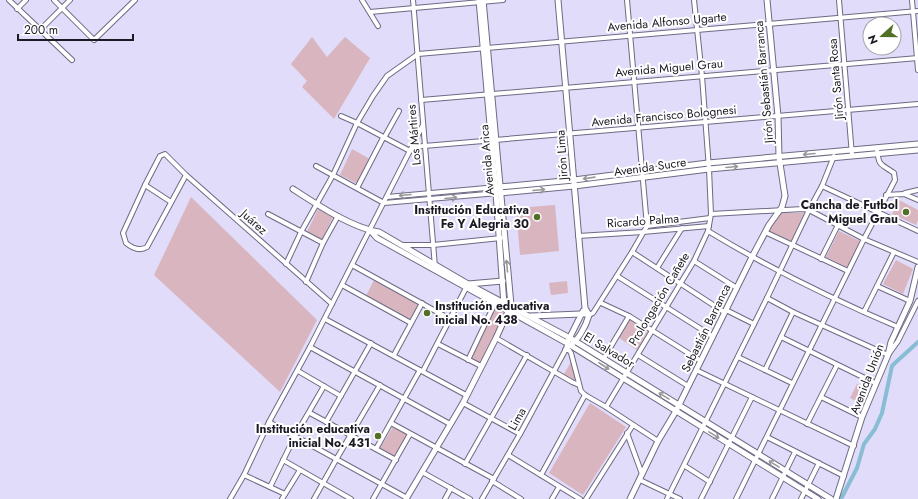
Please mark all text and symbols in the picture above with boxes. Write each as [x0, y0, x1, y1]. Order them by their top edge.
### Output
street label: Avenida Alfonso Ugarte [607, 8, 727, 36]
scale bar [18, 16, 133, 42]
north arrow [862, 16, 902, 56]
street label: Jirón Sebastián Barranca [750, 20, 778, 146]
text: 200 m [24, 21, 58, 39]
text: N [864, 33, 882, 47]
street label: Jirón Santa Rosa [823, 38, 849, 122]
street label: Avenida Miguel Grau [614, 54, 724, 82]
street label: Avenida Francisco Bolognesi [591, 101, 737, 131]
street label: Los Mártires [402, 104, 426, 166]
street label: Avenida Arica [475, 124, 499, 196]
street label: Jirón Lima [551, 129, 573, 183]
one-way arrow [803, 151, 816, 158]
street label: Avenida Sucre [613, 153, 687, 181]
one-way arrow [725, 164, 738, 171]
one-way arrow [583, 174, 596, 182]
one-way arrow [532, 186, 545, 193]
one-way arrow [399, 192, 412, 199]
one-way arrow [444, 194, 457, 201]
place label: Cancha de Futbol Miguel Grau [801, 196, 898, 228]
place label: Institución Educativa Fe Y Alegria 30 [414, 201, 529, 233]
street label: Juárez [235, 204, 272, 239]
marker: Cancha de Futbol Miguel Grau [901, 207, 911, 217]
street label: Ricardo Palma [606, 209, 680, 233]
marker: Institución Educativa Fe Y Alegria 30 [532, 212, 542, 222]
street label: Prolongación Cañete [624, 249, 694, 349]
one-way arrow [504, 260, 511, 273]
street label: Sebastián Barranca [677, 281, 735, 375]
place label: Institución educativa inicial No. 438 [435, 297, 549, 329]
marker: Institución educativa inicial No. 438 [422, 308, 432, 318]
street label: El Salvador [580, 328, 639, 373]
street label: Avenida Unión [845, 341, 889, 417]
one-way arrow [598, 363, 610, 371]
one-way arrow [658, 391, 670, 399]
street label: Lima [503, 404, 531, 434]
place label: Institución educativa inicial No. 431 [256, 420, 370, 452]
marker: Institución educativa inicial No. 431 [373, 431, 383, 441]
one-way arrow [708, 431, 719, 439]
one-way arrow [768, 460, 780, 468]

